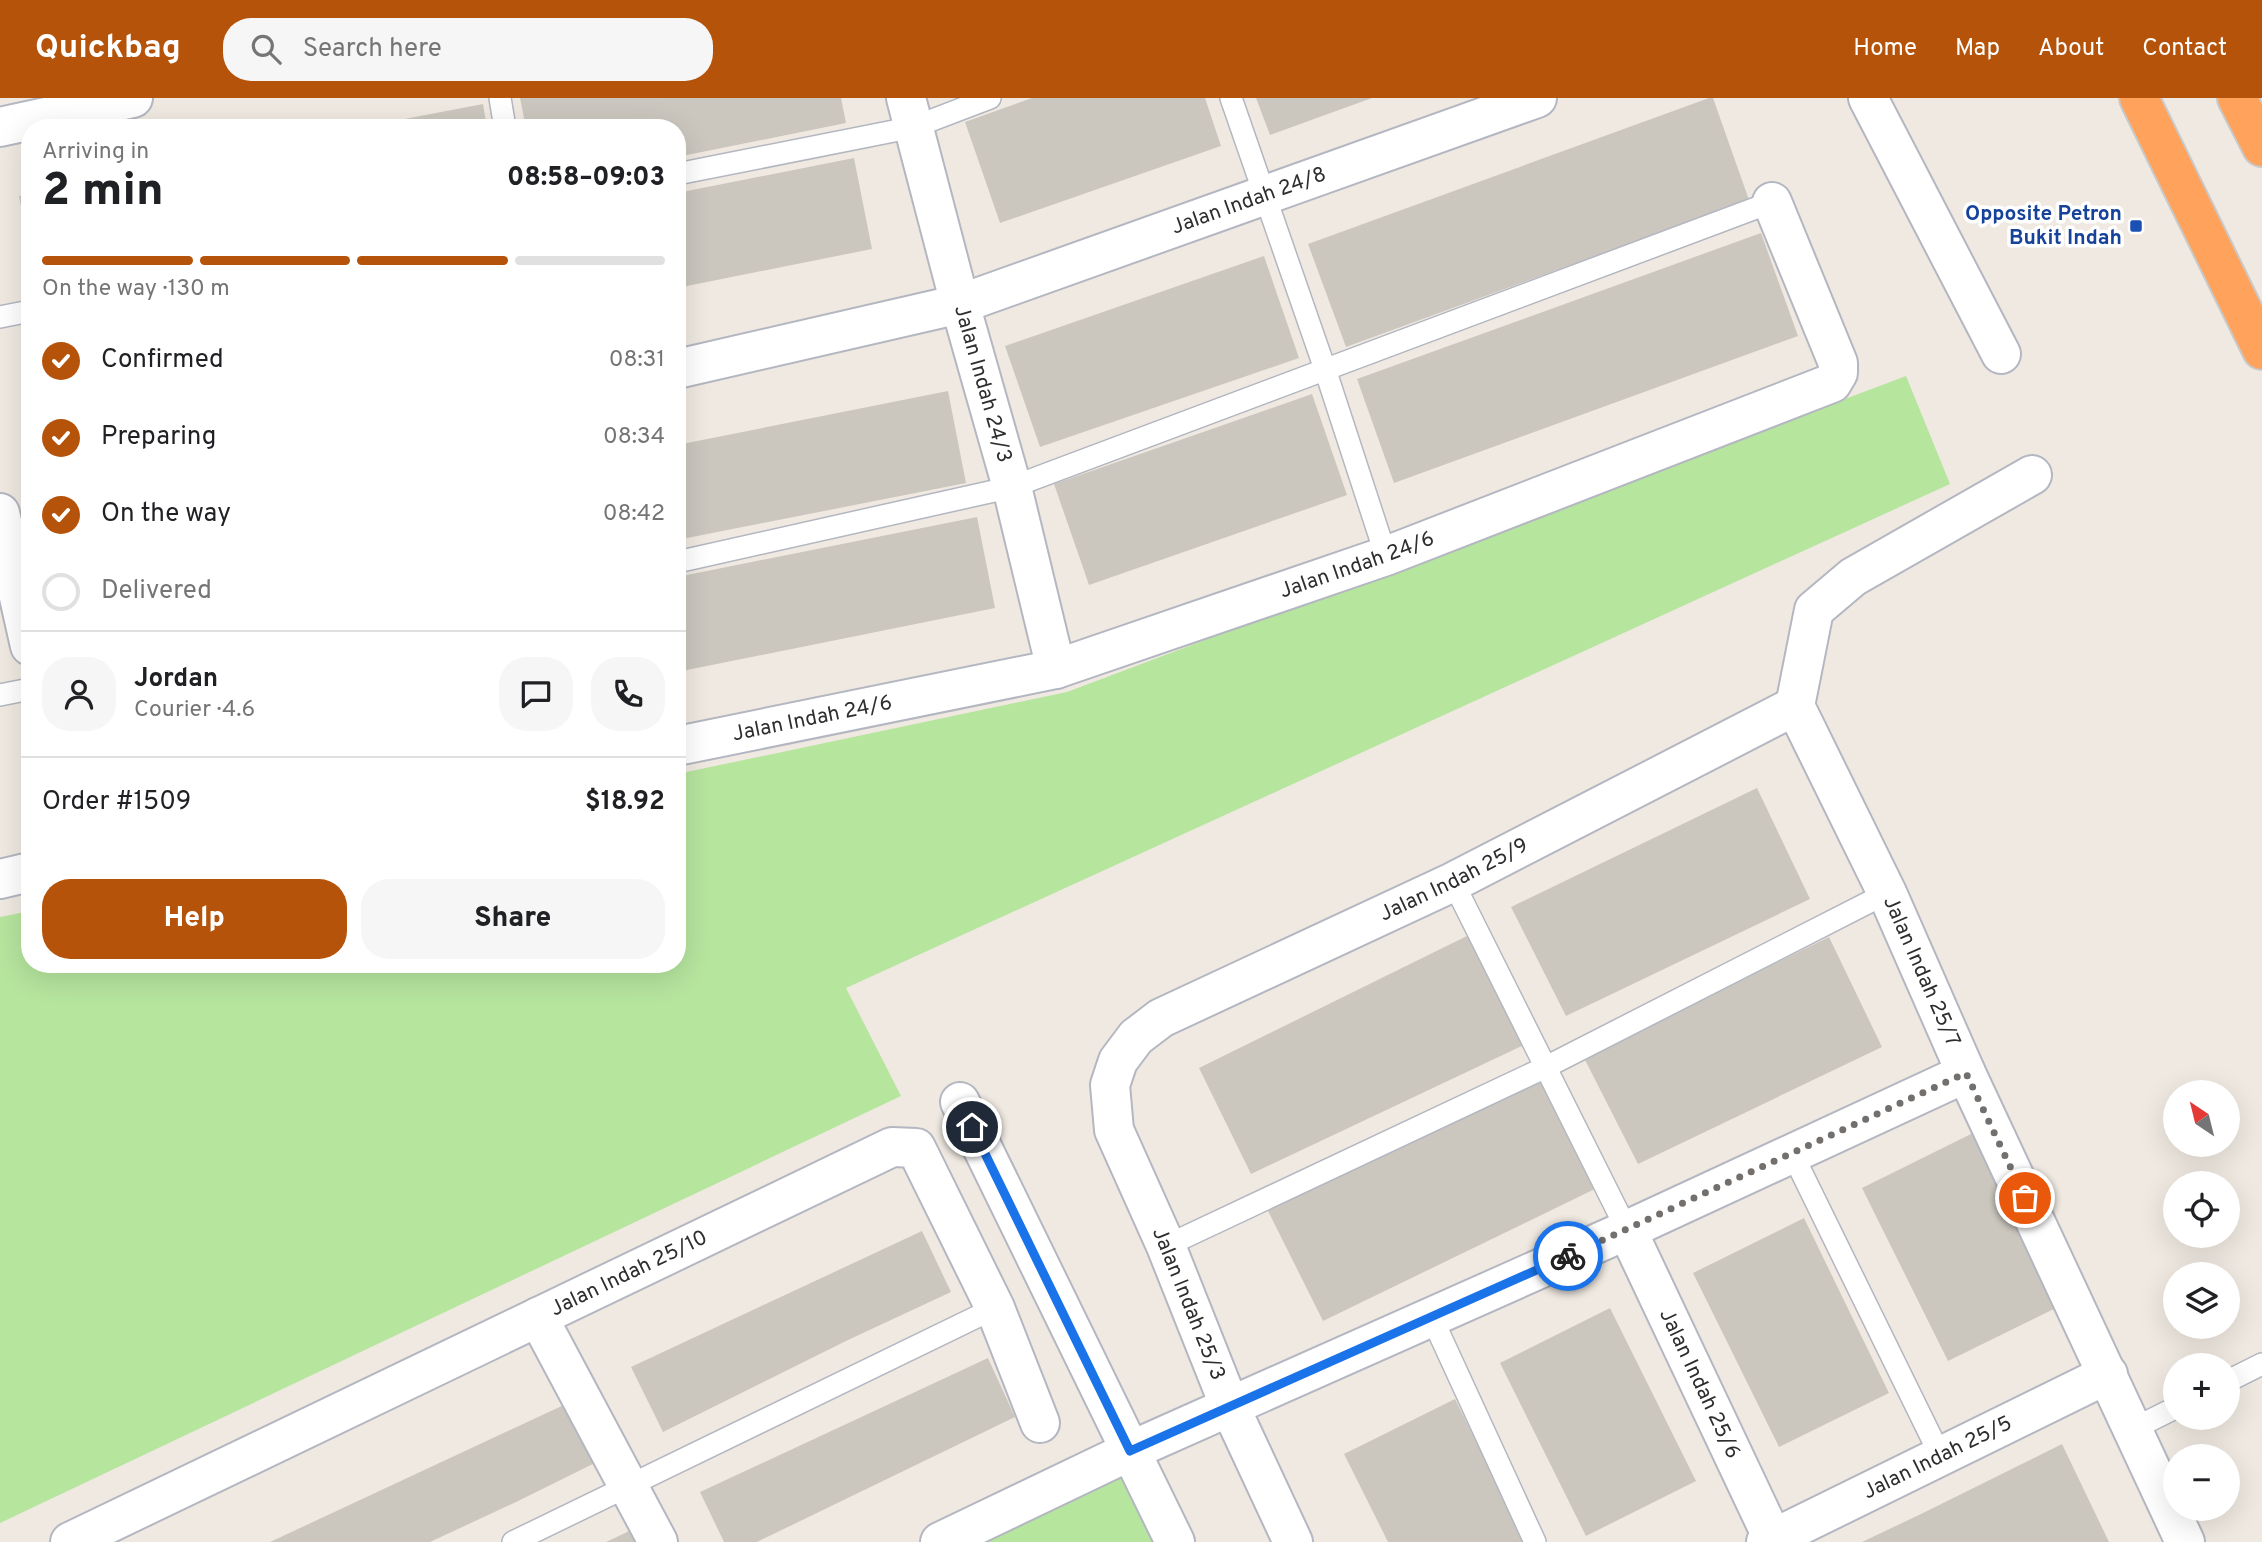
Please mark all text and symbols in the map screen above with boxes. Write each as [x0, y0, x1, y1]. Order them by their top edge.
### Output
search box [223, 18, 713, 81]
text: Quickbag [35, 28, 181, 70]
icon: search [247, 30, 285, 68]
text: Search here [303, 33, 442, 66]
text: Home [1853, 34, 1917, 64]
text: Map [1955, 34, 2000, 64]
text: About [2038, 34, 2104, 64]
text: Contact [2142, 34, 2227, 64]
text: Arriving in [42, 138, 149, 167]
street label: Jalan Indah 24/8 [1168, 161, 1330, 241]
text: 08:58–09:03 [507, 162, 665, 195]
text: 2 min [42, 163, 164, 222]
place label: Opposite Petron Bukit Indah [1965, 201, 2122, 252]
marker: Opposite Petron Bukit Indah [2128, 218, 2144, 234]
text: On the way · 130 m [42, 275, 230, 304]
street label: Jalan Indah 24/3 [948, 302, 1018, 466]
icon: check [42, 342, 80, 380]
text: Confirmed [101, 344, 224, 377]
text: 08:31 [609, 346, 665, 375]
icon: check [42, 419, 80, 457]
text: Preparing [101, 421, 216, 454]
text: 08:34 [603, 423, 665, 452]
icon: check [42, 496, 80, 534]
text: On the way [101, 498, 231, 531]
text: 08:42 [603, 500, 665, 529]
street label: Jalan Indah 24/6 [1276, 525, 1438, 605]
text: Delivered [101, 575, 212, 608]
button: person [42, 657, 116, 731]
button: chat [499, 657, 573, 731]
button: phone [591, 657, 665, 731]
text: Jordan [134, 663, 218, 696]
street label: Jalan Indah 24/6 [730, 689, 894, 748]
text: Courier · 4.6 [134, 696, 255, 725]
text: Order #1509 [42, 786, 191, 819]
text: $18.92 [585, 786, 665, 819]
street label: Jalan Indah 25/9 [1375, 832, 1533, 928]
button: Help [42, 879, 347, 959]
button: Share [361, 879, 665, 959]
street label: Jalan Indah 25/7 [1877, 892, 1966, 1051]
north arrow [2163, 1080, 2240, 1157]
map controls [2163, 1080, 2240, 1521]
pin [942, 1097, 1002, 1157]
icon: home [953, 1108, 991, 1146]
pin [1995, 1168, 2055, 1228]
button: locate [2163, 1171, 2240, 1248]
icon: bag [2006, 1179, 2044, 1217]
courier [1533, 1221, 1603, 1291]
street label: Jalan Indah 25/10 [546, 1224, 712, 1323]
street label: Jalan Indah 25/3 [1145, 1224, 1231, 1384]
icon: bike [1549, 1237, 1587, 1275]
button: layers [2163, 1262, 2240, 1339]
street label: Jalan Indah 25/6 [1653, 1304, 1747, 1463]
button: + [2163, 1353, 2240, 1430]
street label: Jalan Indah 25/5 [1858, 1410, 2017, 1506]
button: − [2163, 1444, 2240, 1521]

